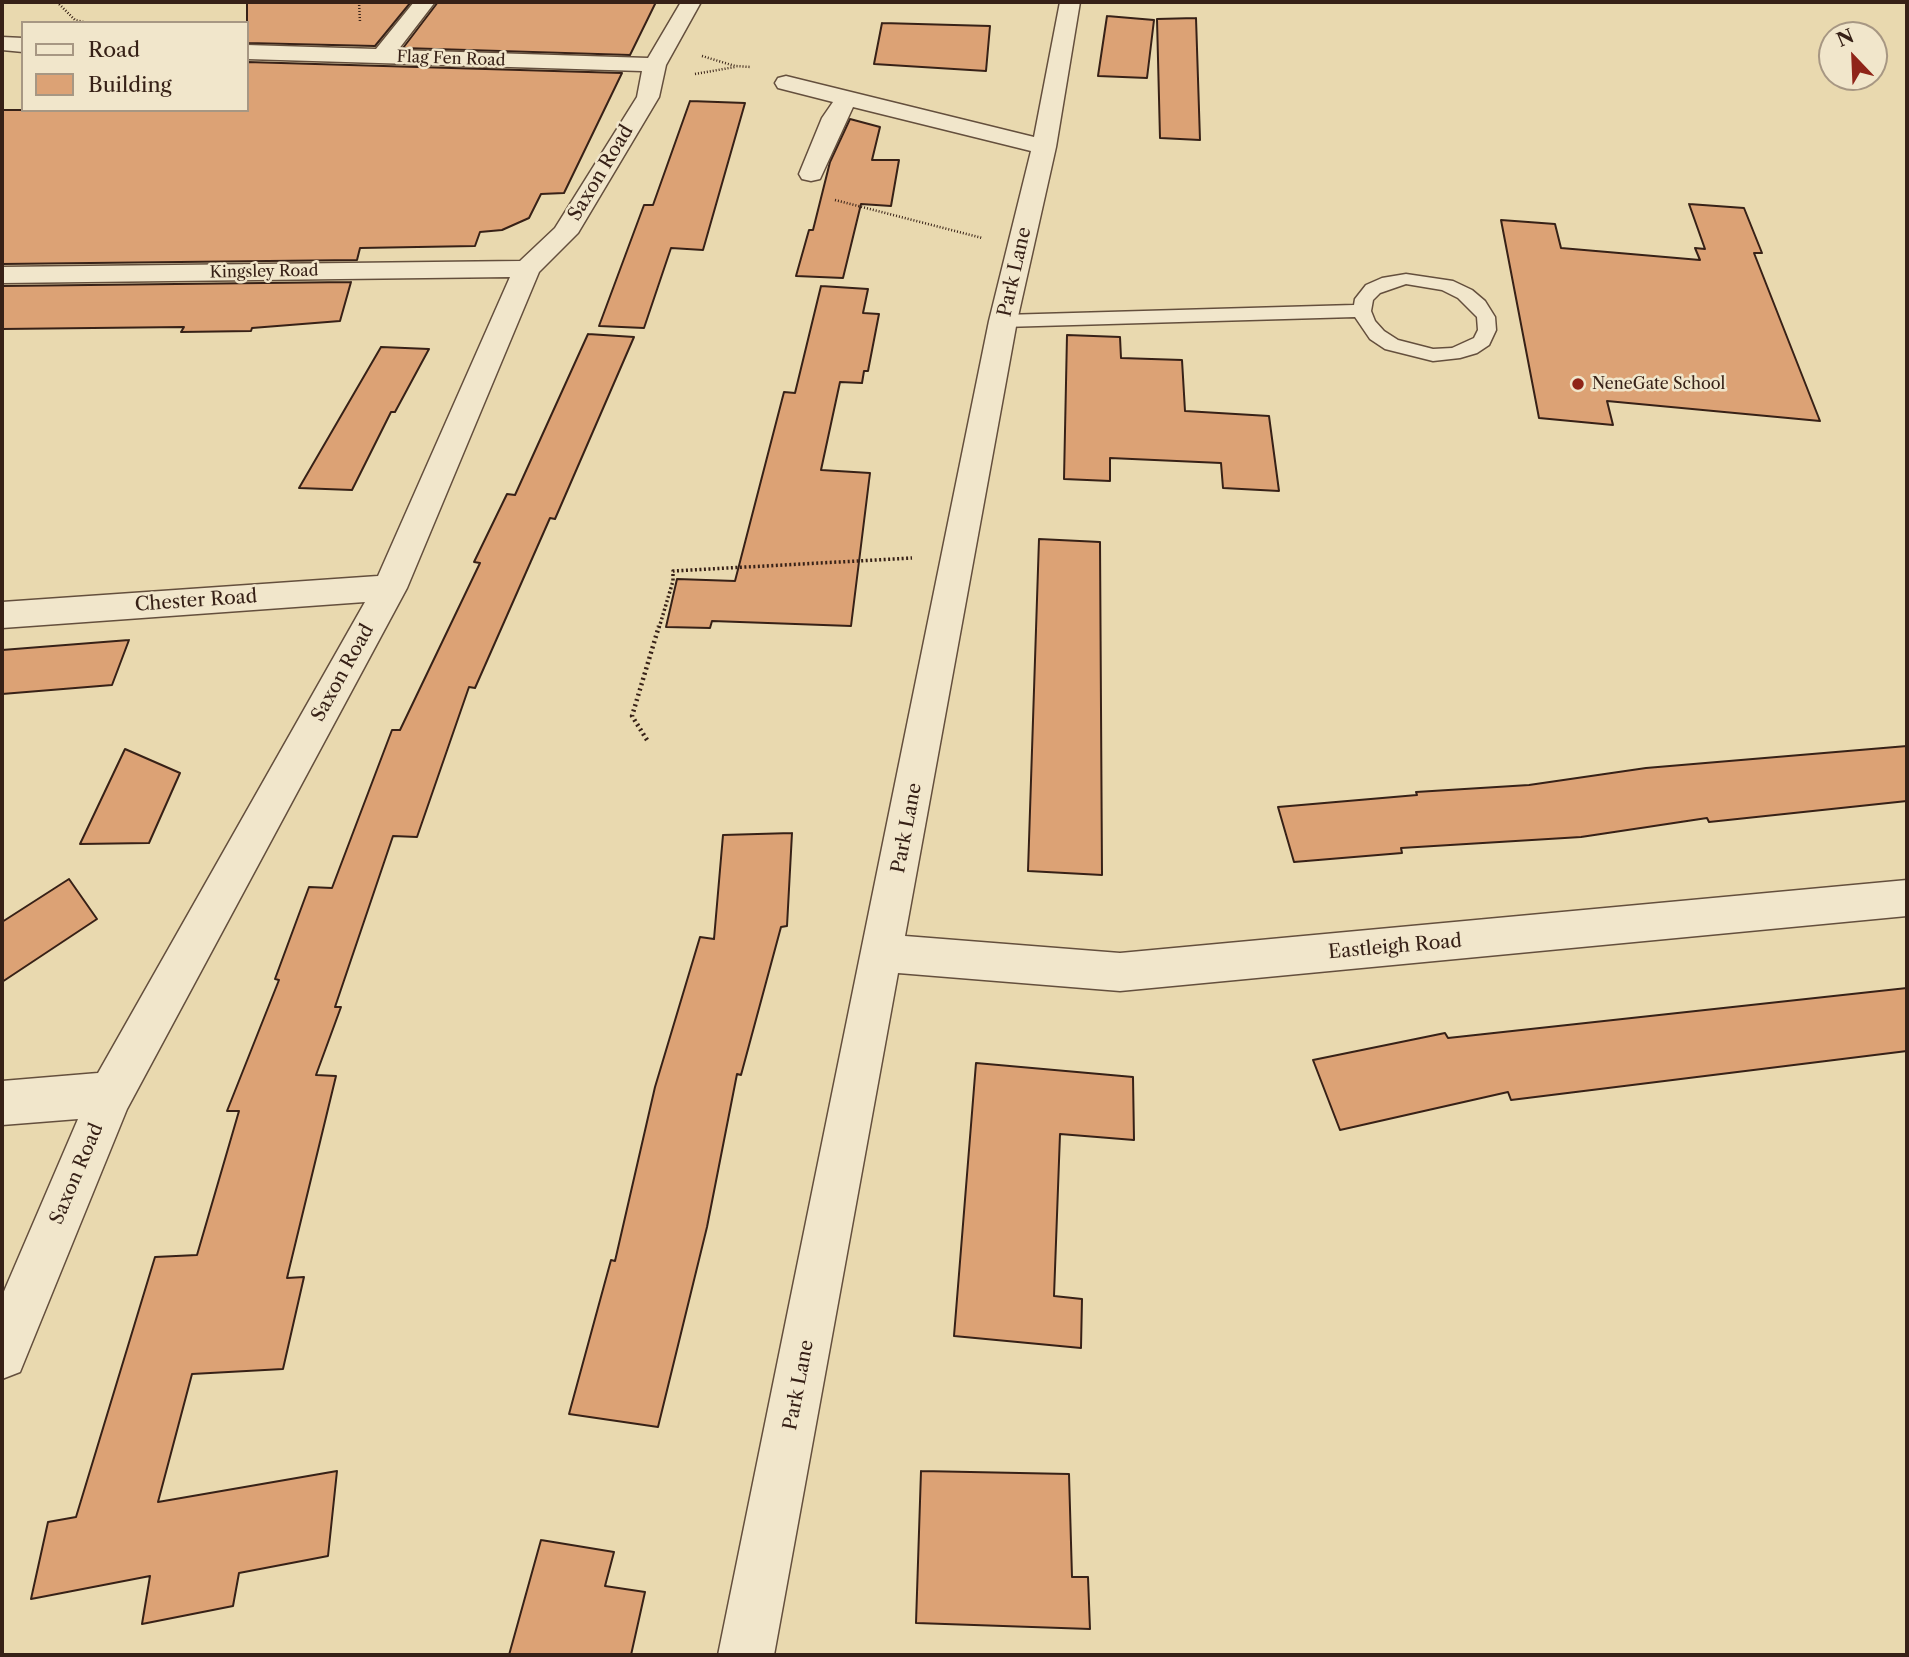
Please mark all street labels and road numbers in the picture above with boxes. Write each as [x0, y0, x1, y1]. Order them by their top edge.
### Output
street label: Flag Fen Road [396, 48, 506, 70]
street label: Saxon Road [564, 121, 638, 225]
street label: Park Lane [994, 225, 1036, 319]
street label: Kingsley Road [209, 261, 319, 283]
street label: Chester Road [134, 585, 258, 617]
street label: Saxon Road [307, 620, 379, 726]
street label: Park Lane [887, 781, 927, 875]
street label: Eastleigh Road [1327, 930, 1463, 964]
street label: Saxon Road [45, 1120, 109, 1228]
street label: Park Lane [779, 1338, 819, 1432]

